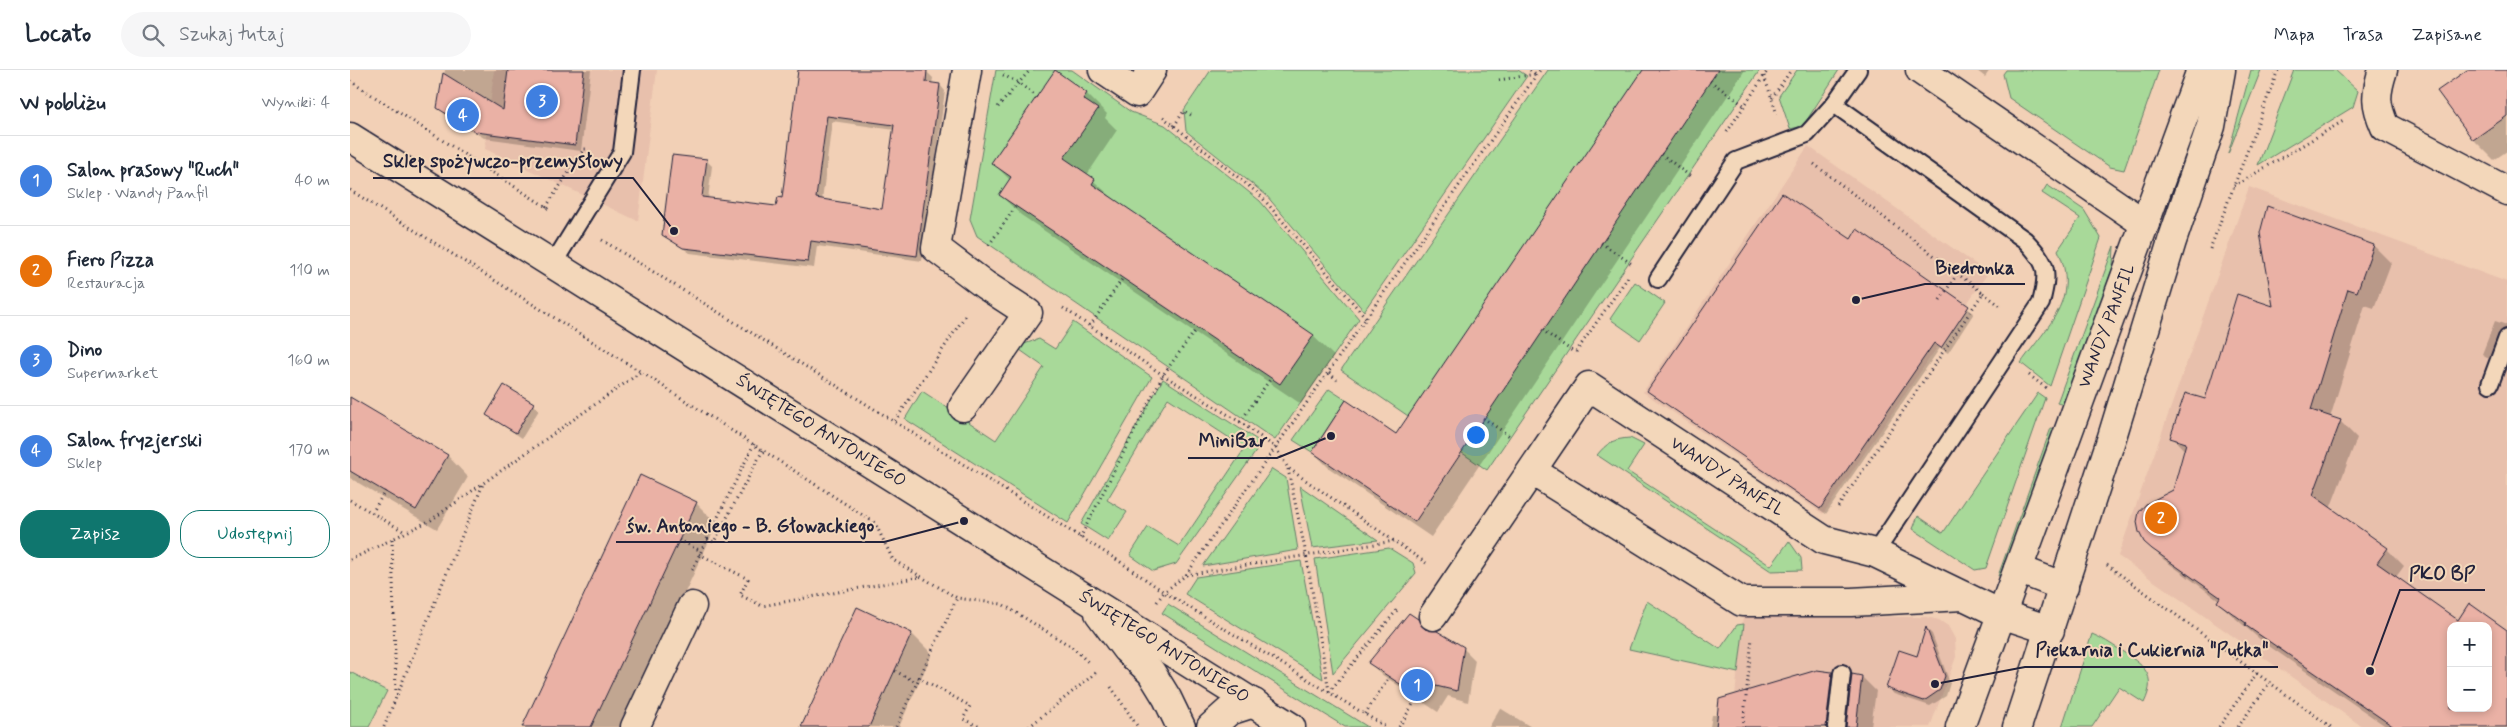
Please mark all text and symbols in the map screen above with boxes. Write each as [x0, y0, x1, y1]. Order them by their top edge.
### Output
search box [121, 12, 471, 57]
text: Locato [25, 19, 91, 50]
icon: search [139, 21, 167, 49]
text: Szukaj tutaj [179, 22, 284, 47]
text: Mapa [2274, 23, 2315, 47]
text: Trasa [2343, 23, 2383, 47]
text: Zapisane [2411, 23, 2482, 47]
pin: 3 [526, 82, 558, 120]
text: W pobliżu [20, 89, 106, 117]
text: Wyniki: 4 [261, 92, 330, 113]
pin: 4 [447, 96, 479, 134]
callout: Sklep spożywczo-przemysłowy [373, 144, 633, 178]
text: Sklep spożywczo-przemysłowy [383, 149, 623, 175]
text: Salon prasowy "Ruch" [67, 158, 239, 183]
text: 1 [32, 170, 40, 191]
text: 40 m [294, 170, 330, 191]
text: Sklep · Wandy Panfil [67, 183, 208, 204]
text: Fiero Pizza [67, 248, 154, 273]
callout: Biedronka [1925, 250, 2025, 284]
text: Biedronka [1935, 256, 2015, 281]
text: 2 [32, 260, 40, 281]
text: 110 m [289, 260, 330, 281]
street label: WANDY PANFIL [2072, 260, 2142, 392]
text: Restauracja [67, 273, 145, 294]
text: Dino [67, 338, 102, 363]
text: 3 [32, 350, 40, 371]
text: 160 m [287, 350, 330, 371]
text: Supermarket [67, 363, 158, 384]
street label: ŚWIĘTEGO ANTONIEGO [731, 369, 911, 493]
your location [1463, 422, 1489, 448]
callout: MiniBar [1188, 424, 1277, 458]
text: Salon fryzjerski [67, 428, 202, 453]
text: MiniBar [1199, 429, 1267, 454]
street label: WANDY PANFIL [1665, 431, 1789, 523]
text: 4 [31, 440, 41, 461]
text: 170 m [288, 440, 330, 461]
text: Sklep [67, 453, 102, 474]
pin: 2 [2145, 499, 2177, 537]
callout: św. Antoniego - B. Głowackiego [616, 508, 884, 542]
button: Zapisz [20, 510, 170, 558]
button: Udostępnij [180, 510, 330, 558]
text: św. Antoniego - B. Głowackiego [625, 514, 874, 540]
callout: PKO BP [2400, 556, 2485, 590]
text: PKO BP [2409, 562, 2476, 587]
street label: ŚWIĘTEGO ANTONIEGO [1074, 585, 1254, 709]
map controls [2447, 622, 2492, 712]
button: + [2447, 622, 2492, 667]
callout: Piekarnia i Cukiernia "Putka" [2025, 633, 2278, 667]
text: Piekarnia i Cukiernia "Putka" [2036, 638, 2268, 663]
pin: 1 [1401, 666, 1433, 704]
button: − [2447, 667, 2492, 712]

